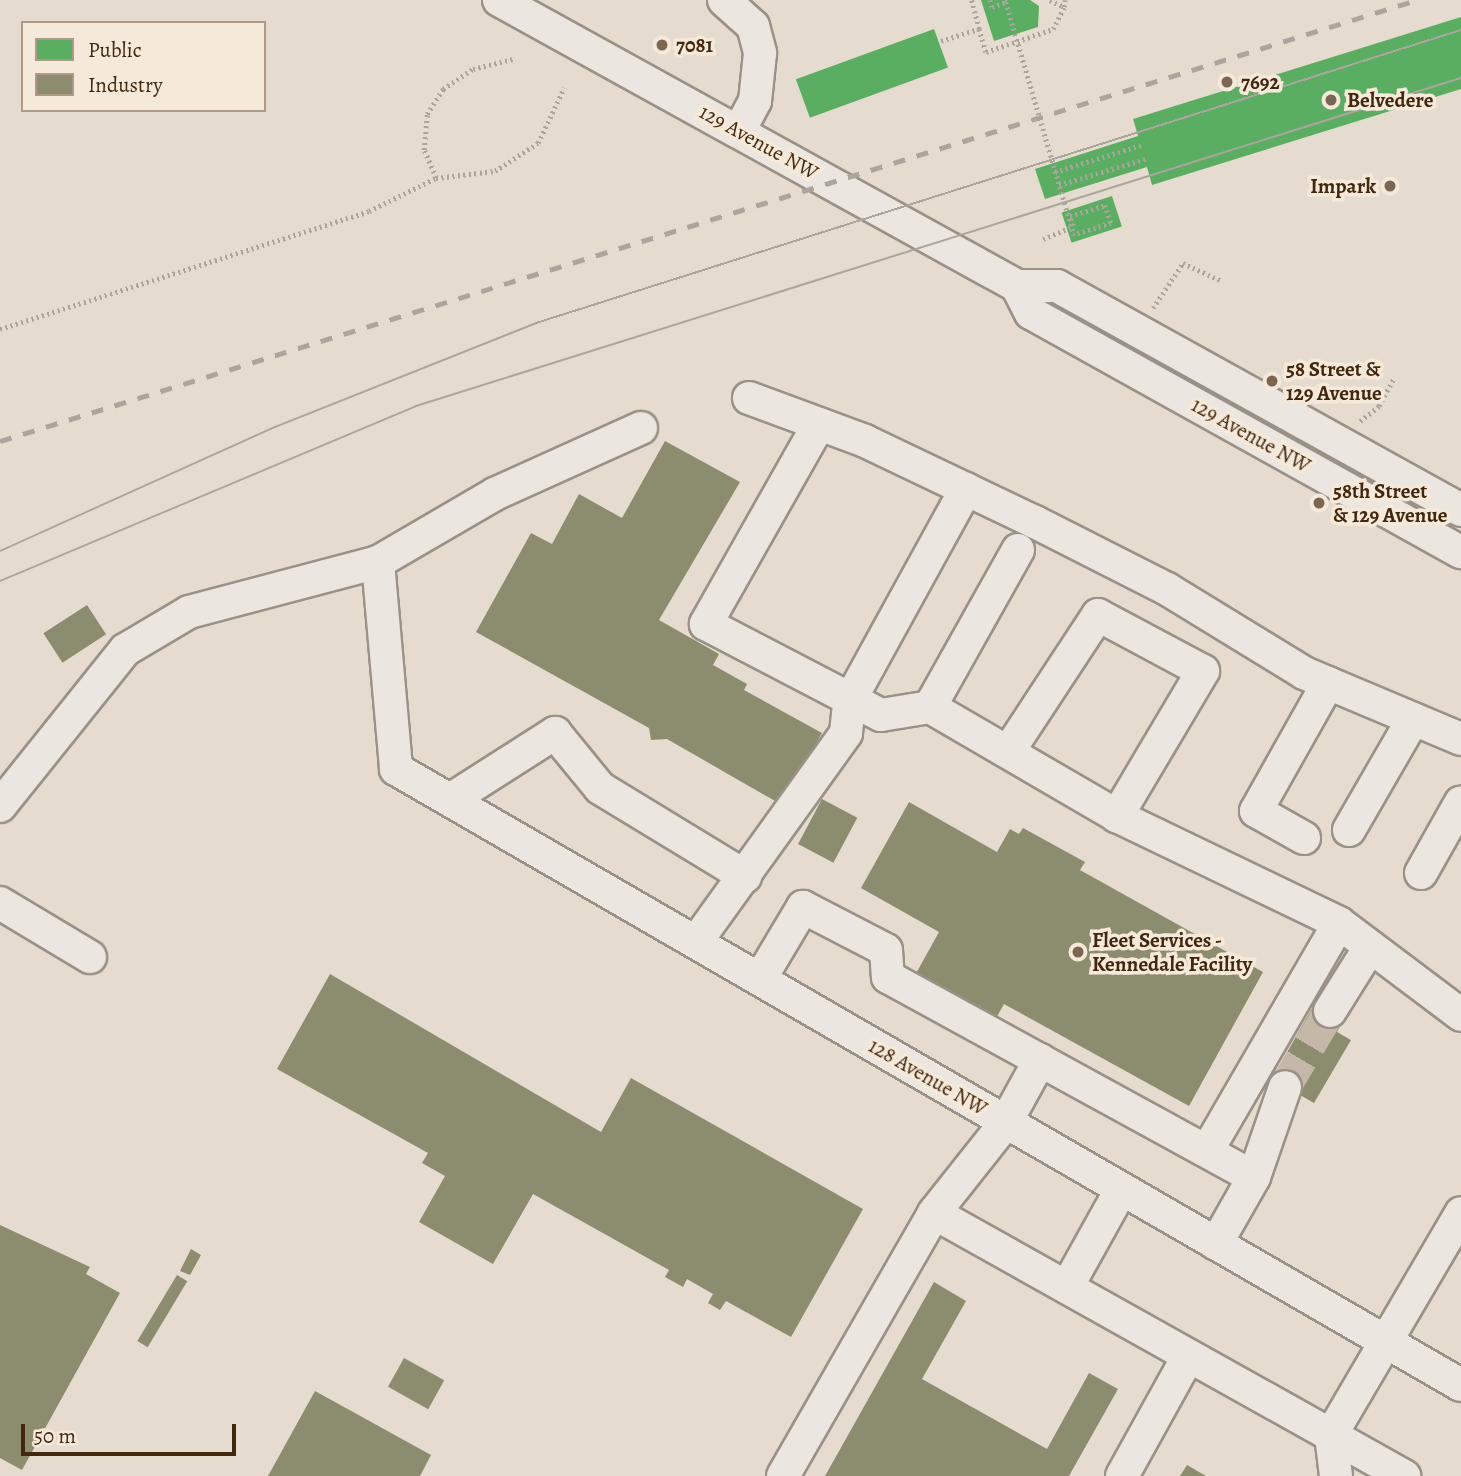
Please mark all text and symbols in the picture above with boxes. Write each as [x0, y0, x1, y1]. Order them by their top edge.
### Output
legend [21, 21, 266, 112]
place label: 7081 [676, 32, 713, 58]
text: Public [88, 36, 142, 64]
marker: 7081 [654, 37, 670, 53]
place label: 7692 [1241, 69, 1280, 95]
text: Industry [88, 71, 163, 99]
marker: 7692 [1219, 74, 1235, 90]
place label: Belvedere [1347, 87, 1433, 113]
marker: Belvedere [1321, 90, 1341, 110]
street label: 129 Avenue NW [695, 99, 823, 185]
place label: Impark [1310, 173, 1376, 199]
marker: Impark [1382, 178, 1398, 194]
place label: 58 Street & 129 Avenue [1286, 356, 1382, 406]
marker: 58 Street & 129 Avenue [1264, 373, 1280, 389]
street label: 129 Avenue NW [1187, 392, 1315, 478]
place label: 58th Street & 129 Avenue [1333, 478, 1448, 528]
marker: 58th Street & 129 Avenue [1311, 495, 1327, 511]
place label: Fleet Services - Kennedale Facility [1092, 927, 1252, 977]
marker: Fleet Services - Kennedale Facility [1070, 944, 1086, 960]
street label: 128 Avenue NW [864, 1033, 992, 1121]
scale bar [24, 1410, 240, 1454]
text: 50 m [34, 1422, 76, 1450]

